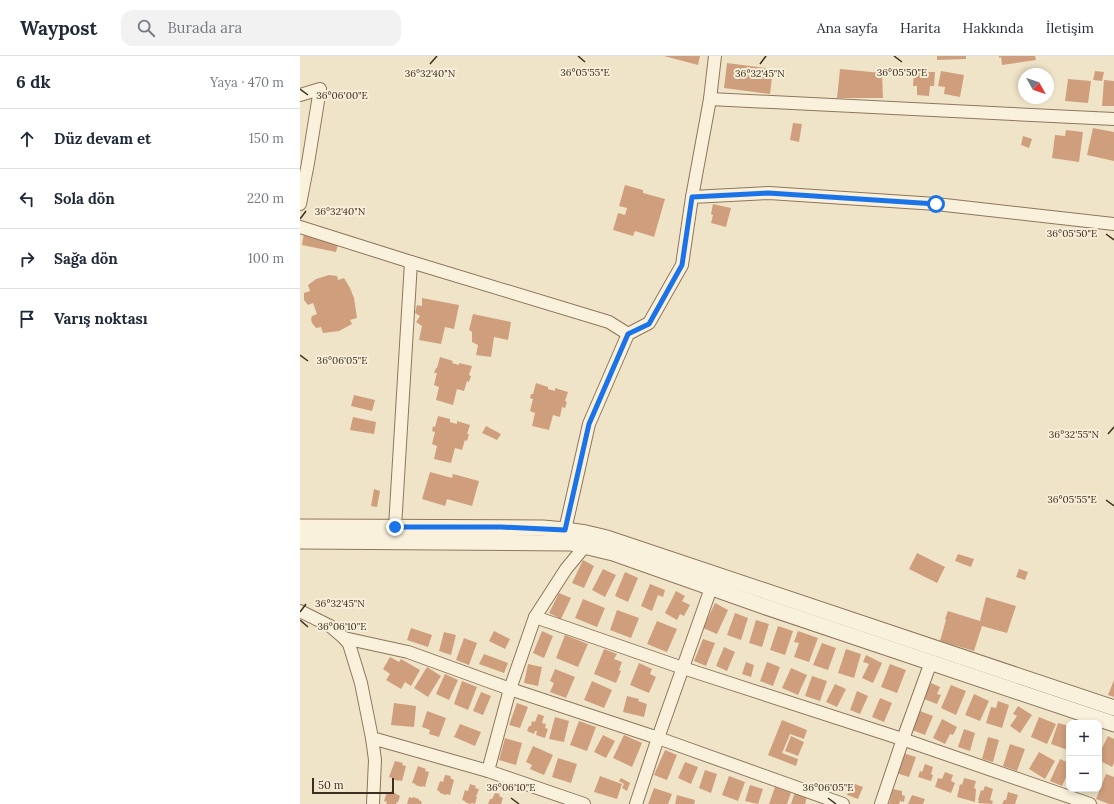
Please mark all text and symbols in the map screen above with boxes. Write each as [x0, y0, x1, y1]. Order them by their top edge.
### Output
search box [121, 10, 401, 46]
text: Waypost [20, 16, 97, 40]
icon: search [135, 17, 157, 39]
text: Burada ara [167, 18, 242, 37]
text: Ana sayfa [817, 19, 878, 37]
text: Harita [900, 19, 941, 37]
text: Hakkında [963, 19, 1024, 37]
text: İletişim [1046, 19, 1094, 37]
text: 36°05'55"E [560, 66, 610, 79]
text: 36°05'50"E [877, 66, 927, 79]
text: 36°32'40"N [405, 67, 456, 80]
text: 36°32'45"N [735, 67, 785, 80]
north arrow [1018, 68, 1054, 104]
text: 6 dk [16, 71, 50, 93]
text: Yaya · 470 m [210, 74, 284, 91]
text: 36°06'00"E [316, 89, 368, 102]
icon: ahead [16, 128, 38, 150]
text: Düz devam et [54, 129, 151, 148]
text: 150 m [249, 130, 284, 147]
icon: left [16, 188, 38, 210]
text: Sola dön [54, 189, 115, 208]
text: 220 m [247, 190, 284, 207]
route start [927, 195, 945, 213]
text: 36°32'40"N [315, 205, 366, 218]
text: 36°05'50"E [1047, 227, 1097, 240]
icon: right [16, 248, 38, 270]
text: Sağa dön [54, 249, 118, 268]
text: 100 m [248, 250, 284, 267]
icon: arrive [16, 308, 38, 330]
text: Varış noktası [54, 309, 148, 328]
text: 36°06'05"E [317, 354, 367, 367]
text: 36°32'55"N [1049, 428, 1100, 441]
text: 36°05'55"E [1047, 493, 1097, 506]
route end [386, 518, 404, 536]
text: 36°32'45"N [315, 597, 365, 610]
text: 36°06'10"E [318, 620, 367, 633]
map controls [1066, 720, 1102, 792]
button: + [1066, 720, 1102, 756]
button: − [1066, 756, 1102, 792]
scale bar [312, 776, 394, 795]
text: 50 m [318, 778, 344, 792]
text: 36°06'10"E [487, 781, 536, 794]
text: 36°06'05"E [803, 781, 853, 794]

